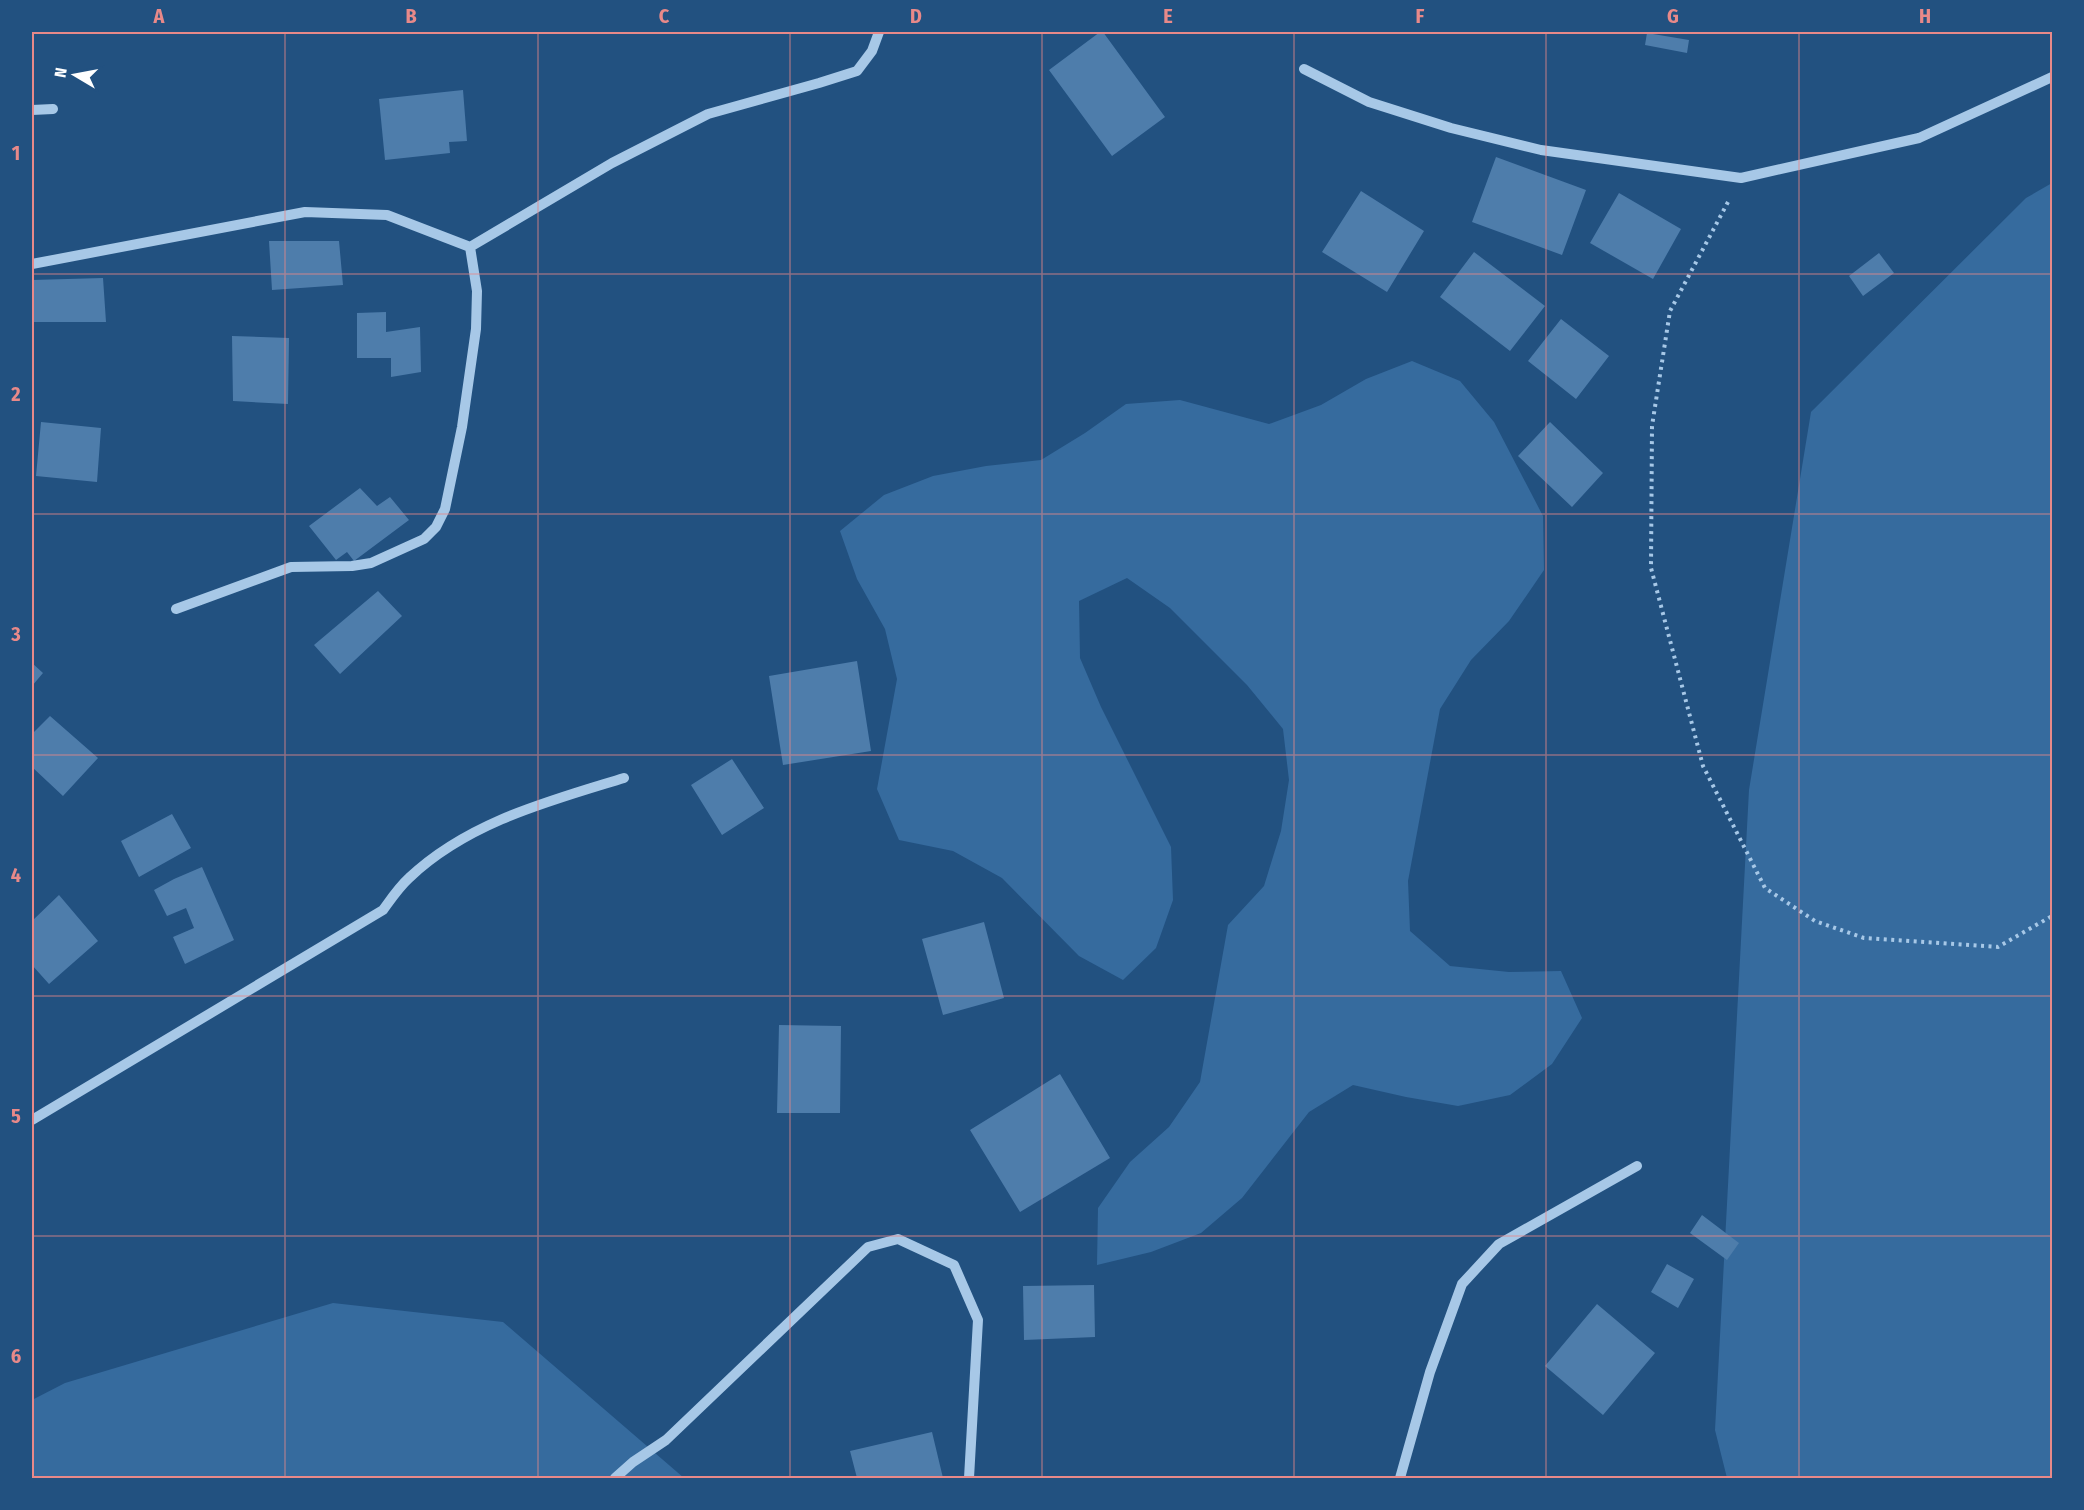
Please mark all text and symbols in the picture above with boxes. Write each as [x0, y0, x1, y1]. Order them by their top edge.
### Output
text: A [153, 4, 166, 28]
text: B [405, 4, 417, 28]
text: C [659, 4, 670, 28]
text: D [910, 4, 922, 28]
text: E [1163, 4, 1173, 28]
text: F [1416, 4, 1425, 28]
text: G [1667, 4, 1679, 28]
text: H [1919, 4, 1931, 28]
north arrow [45, 45, 105, 105]
text: N [51, 66, 71, 79]
text: 1 [12, 141, 20, 165]
text: 2 [10, 382, 21, 406]
text: 3 [10, 622, 21, 646]
text: 4 [11, 863, 21, 887]
text: 5 [11, 1104, 21, 1128]
text: 6 [11, 1344, 21, 1368]

